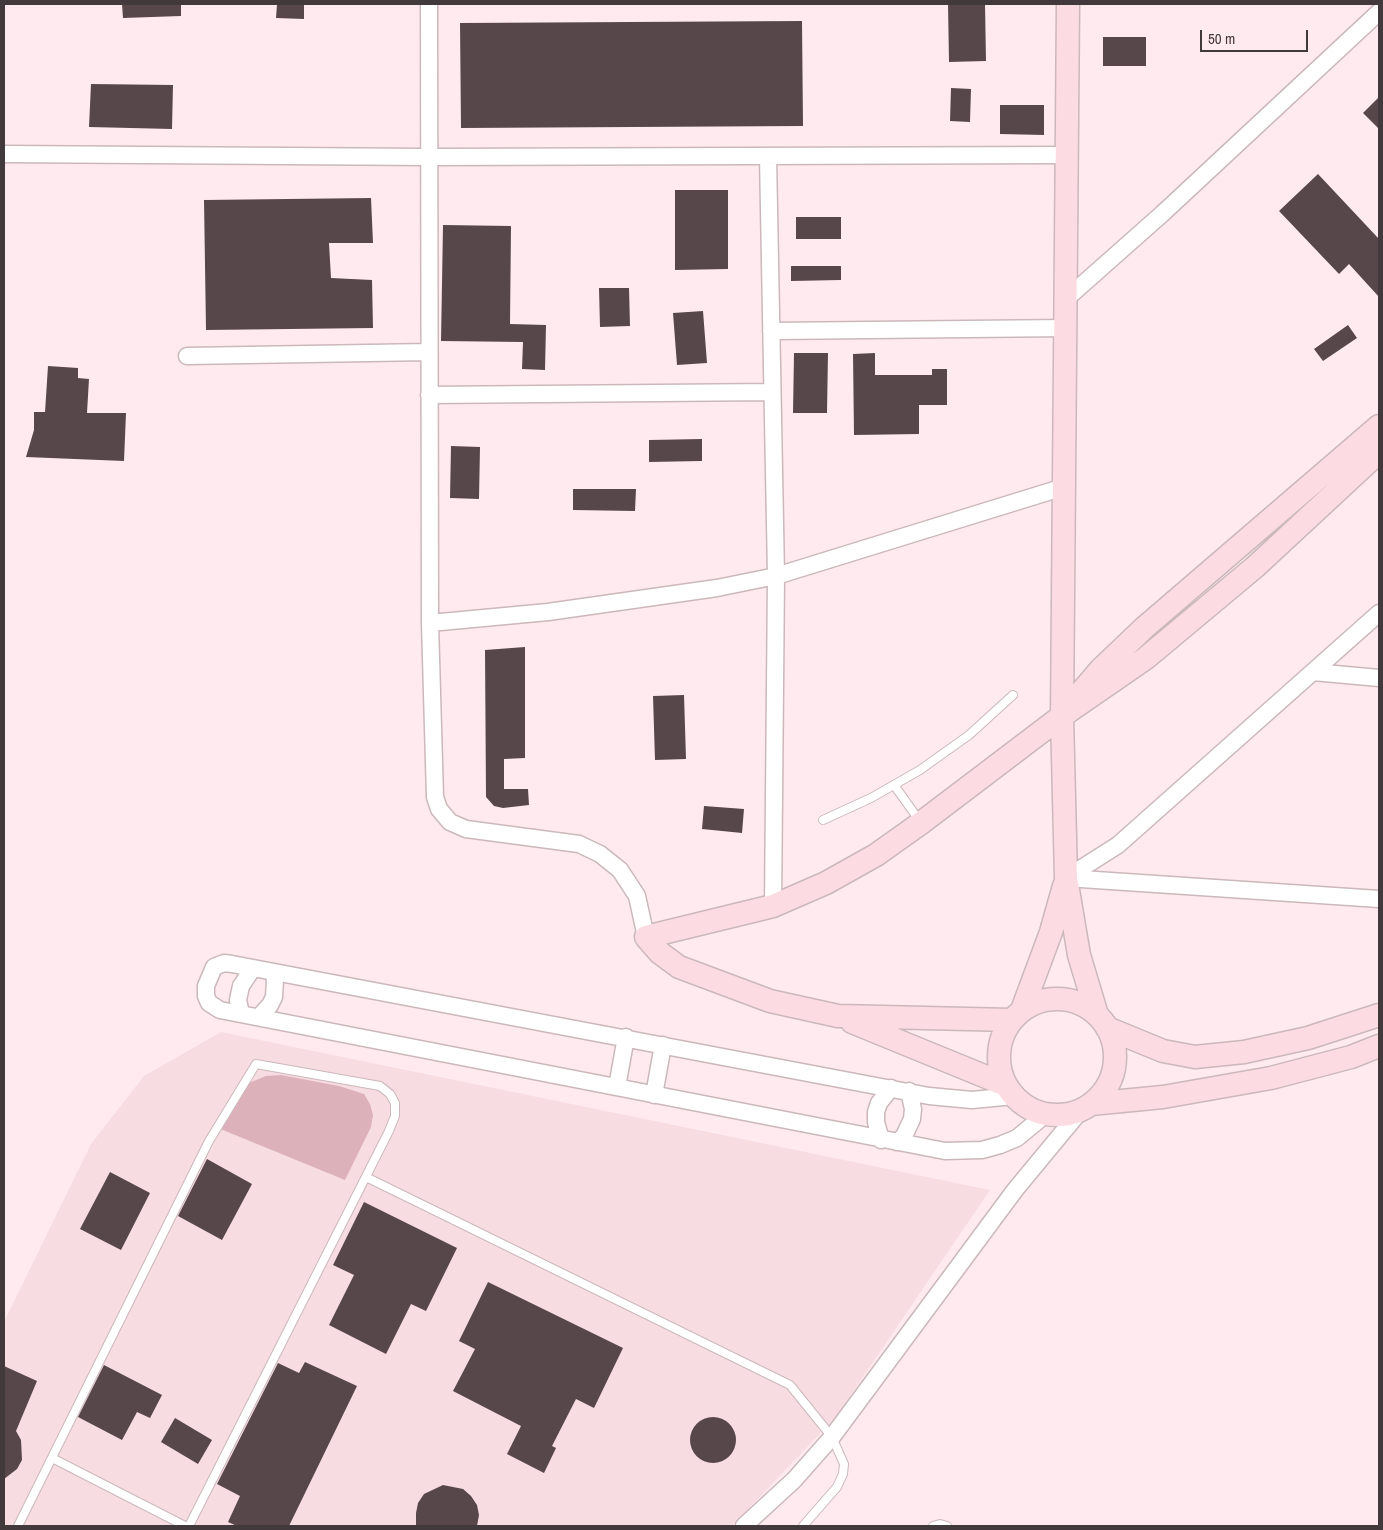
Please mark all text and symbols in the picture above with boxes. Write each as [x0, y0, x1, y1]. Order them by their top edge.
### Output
scale bar [1203, 20, 1310, 52]
text: 50 m [1208, 28, 1235, 49]

